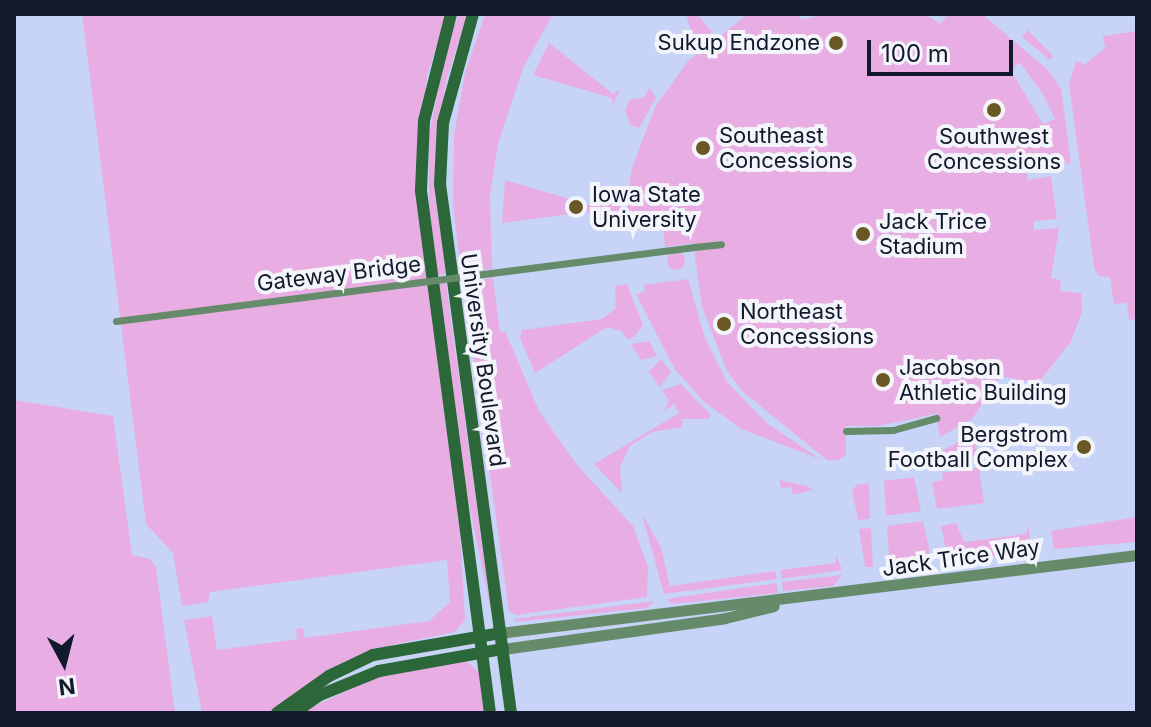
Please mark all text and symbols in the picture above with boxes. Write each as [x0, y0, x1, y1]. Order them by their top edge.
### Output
scale bar [871, 24, 1017, 74]
place label: Sukup Endzone [658, 30, 820, 56]
marker: Sukup Endzone [827, 34, 845, 52]
text: 100 m [881, 39, 949, 68]
marker: Southwest Concessions [985, 101, 1003, 119]
place label: Southeast Concessions [719, 122, 853, 174]
place label: Southwest Concessions [927, 123, 1061, 174]
marker: Southeast Concessions [694, 139, 712, 157]
place label: Iowa State University [592, 181, 701, 232]
marker: Iowa State University [567, 198, 585, 216]
place label: Jack Trice Stadium [879, 208, 987, 260]
marker: Jack Trice Stadium [854, 225, 872, 243]
street label: Gateway Bridge [256, 251, 422, 297]
street label: University Boulevard [455, 252, 511, 468]
place label: Northeast Concessions [740, 298, 874, 350]
marker: Northeast Concessions [715, 315, 733, 333]
place label: Jacobson Athletic Building [899, 354, 1067, 406]
marker: Jacobson Athletic Building [874, 371, 892, 389]
place label: Bergstrom Football Complex [888, 421, 1068, 472]
marker: Bergstrom Football Complex [1075, 438, 1093, 456]
street label: Jack Trice Way [880, 534, 1042, 582]
north arrow [24, 623, 104, 703]
text: N [57, 673, 77, 701]

